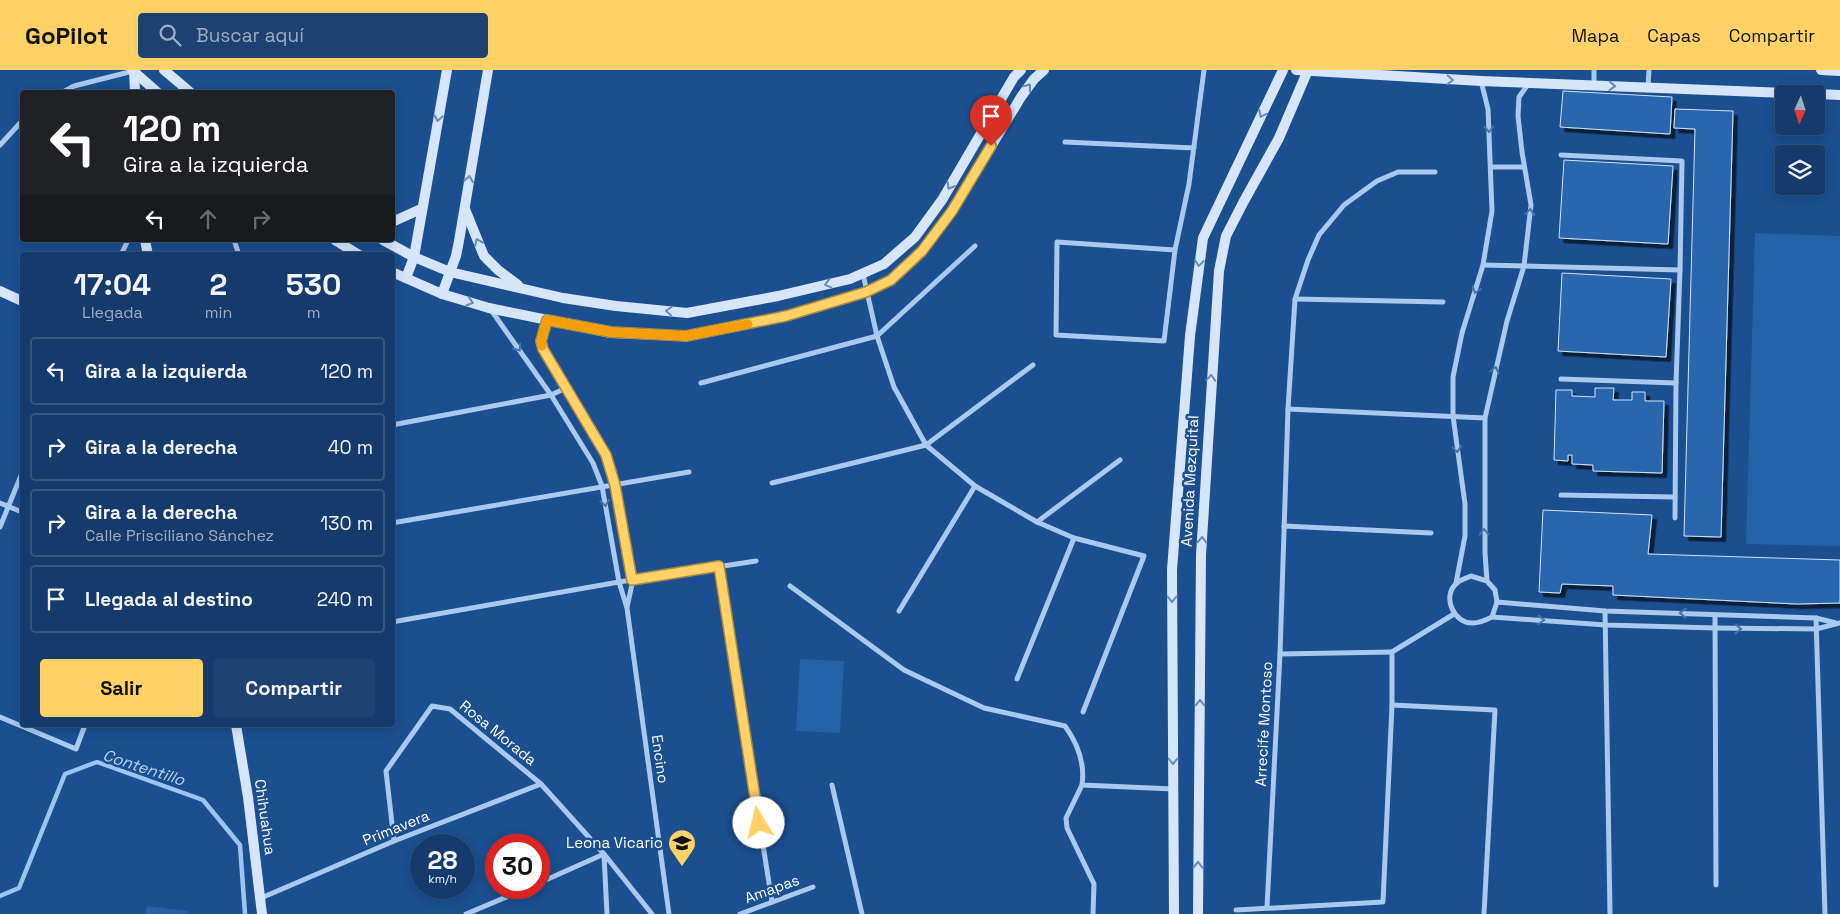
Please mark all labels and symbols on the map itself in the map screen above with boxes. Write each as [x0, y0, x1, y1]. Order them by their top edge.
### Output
one-way arrow [1446, 74, 1454, 85]
one-way arrow [1608, 80, 1616, 91]
one-way arrow [1022, 83, 1031, 93]
north arrow [1775, 85, 1825, 135]
pin [970, 95, 1012, 146]
one-way arrow [1258, 109, 1268, 118]
one-way arrow [433, 114, 444, 122]
one-way arrow [1484, 125, 1495, 133]
one-way arrow [463, 174, 473, 183]
one-way arrow [946, 181, 956, 190]
one-way arrow [1524, 208, 1535, 216]
one-way arrow [473, 238, 484, 247]
one-way arrow [1195, 258, 1205, 267]
one-way arrow [824, 278, 833, 289]
one-way arrow [1471, 285, 1481, 293]
one-way arrow [466, 297, 474, 307]
one-way arrow [664, 306, 672, 317]
one-way arrow [512, 342, 521, 351]
one-way arrow [1489, 366, 1500, 375]
one-way arrow [1206, 374, 1217, 382]
street label: Avenida Mezquital [1177, 415, 1202, 547]
one-way arrow [1452, 444, 1462, 453]
one-way arrow [600, 499, 610, 507]
one-way arrow [1479, 528, 1490, 536]
one-way arrow [1196, 536, 1207, 544]
one-way arrow [1167, 596, 1177, 603]
one-way arrow [1679, 608, 1687, 619]
one-way arrow [1537, 615, 1545, 626]
one-way arrow [1734, 623, 1742, 634]
street label: Arrecife Montoso [1251, 661, 1276, 787]
street label: Rosa Morada [456, 696, 541, 770]
one-way arrow [1195, 699, 1205, 706]
street label: Encino [648, 733, 673, 784]
water label: Contentillo [100, 744, 189, 791]
one-way arrow [1168, 758, 1178, 766]
street label: Chihuahua [251, 778, 280, 856]
position arrow [732, 796, 784, 848]
street label: Primavera [360, 805, 432, 849]
school or university icon: Leona Vicario [667, 828, 697, 867]
place label: Leona Vicario [566, 833, 663, 852]
speed limit sign: 30 [485, 834, 550, 899]
one-way arrow [1193, 861, 1204, 869]
street label: Amapas [742, 870, 802, 907]

